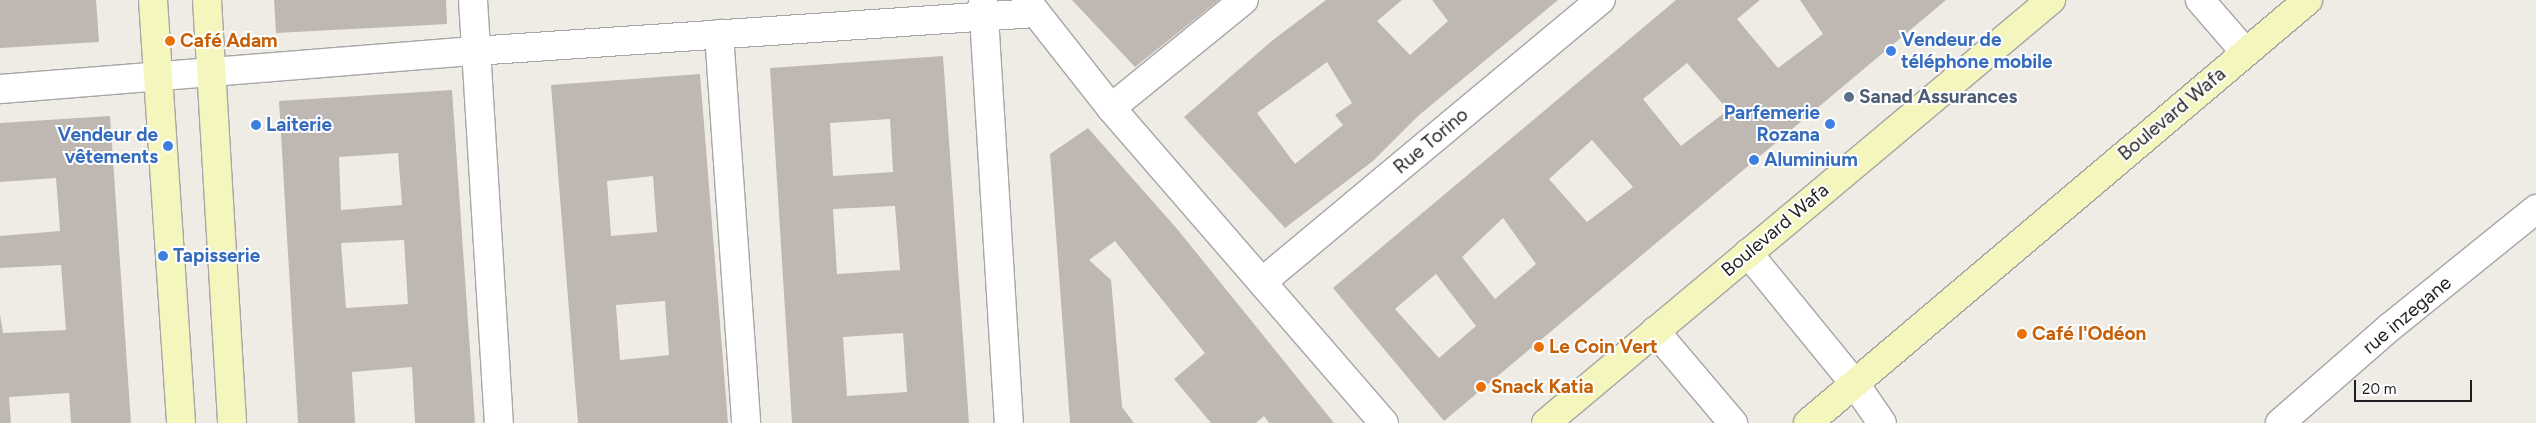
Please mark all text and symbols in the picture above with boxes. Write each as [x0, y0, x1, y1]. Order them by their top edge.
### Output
place label: Vendeur de téléphone mobile [1901, 29, 2053, 73]
place label: Café Adam [180, 30, 278, 52]
marker: Café Adam [164, 35, 176, 47]
marker: Vendeur de téléphone mobile [1885, 45, 1897, 57]
street label: Boulevard Wafa [2114, 63, 2230, 165]
place label: Sanad Assurances [1859, 86, 2017, 108]
marker: Sanad Assurances [1843, 91, 1855, 103]
place label: Parfemerie Rozana [1724, 102, 1820, 146]
street label: Rue Torino [1389, 103, 1473, 179]
place label: Laiterie [266, 114, 332, 136]
marker: Parfemerie Rozana [1824, 118, 1836, 130]
marker: Laiterie [250, 119, 262, 131]
place label: Vendeur de vêtements [58, 124, 158, 168]
marker: Vendeur de vêtements [162, 140, 174, 152]
place label: Aluminium [1764, 149, 1858, 171]
marker: Aluminium [1748, 154, 1760, 166]
street label: Boulevard Wafa [1717, 179, 1833, 281]
place label: Tapisserie [173, 245, 260, 267]
marker: Tapisserie [157, 250, 169, 262]
street label: rue inzegane [2358, 271, 2456, 359]
place label: Café l'Odéon [2032, 323, 2146, 345]
marker: Café l'Odéon [2016, 328, 2028, 340]
place label: Le Coin Vert [1549, 336, 1658, 358]
marker: Le Coin Vert [1533, 341, 1545, 353]
scale bar [2356, 370, 2474, 402]
place label: Snack Katia [1491, 376, 1594, 398]
text: 20 m [2362, 380, 2396, 398]
marker: Snack Katia [1475, 381, 1487, 393]

